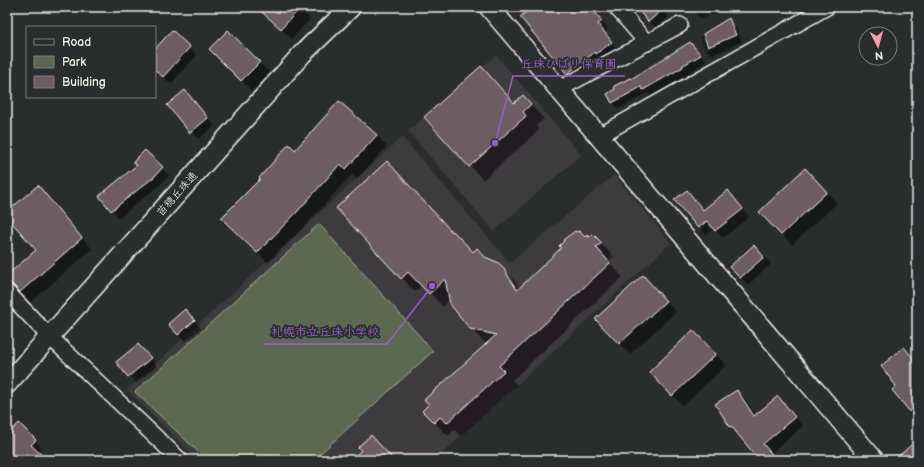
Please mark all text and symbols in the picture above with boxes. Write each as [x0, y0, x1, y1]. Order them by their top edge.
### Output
legend [26, 26, 156, 98]
north arrow [858, 26, 898, 66]
text: Road [62, 35, 91, 50]
text: N [874, 49, 884, 62]
callout: 丘珠ひばり保育園 [513, 52, 625, 76]
text: Park [62, 55, 86, 70]
text: 丘珠ひばり保育園 [521, 57, 617, 72]
text: Building [62, 75, 106, 90]
street label: 苗穂丘珠通 [154, 169, 200, 219]
callout: 札幌市立丘珠小学校 [263, 320, 387, 344]
text: 札幌市立丘珠小学校 [271, 325, 379, 340]

